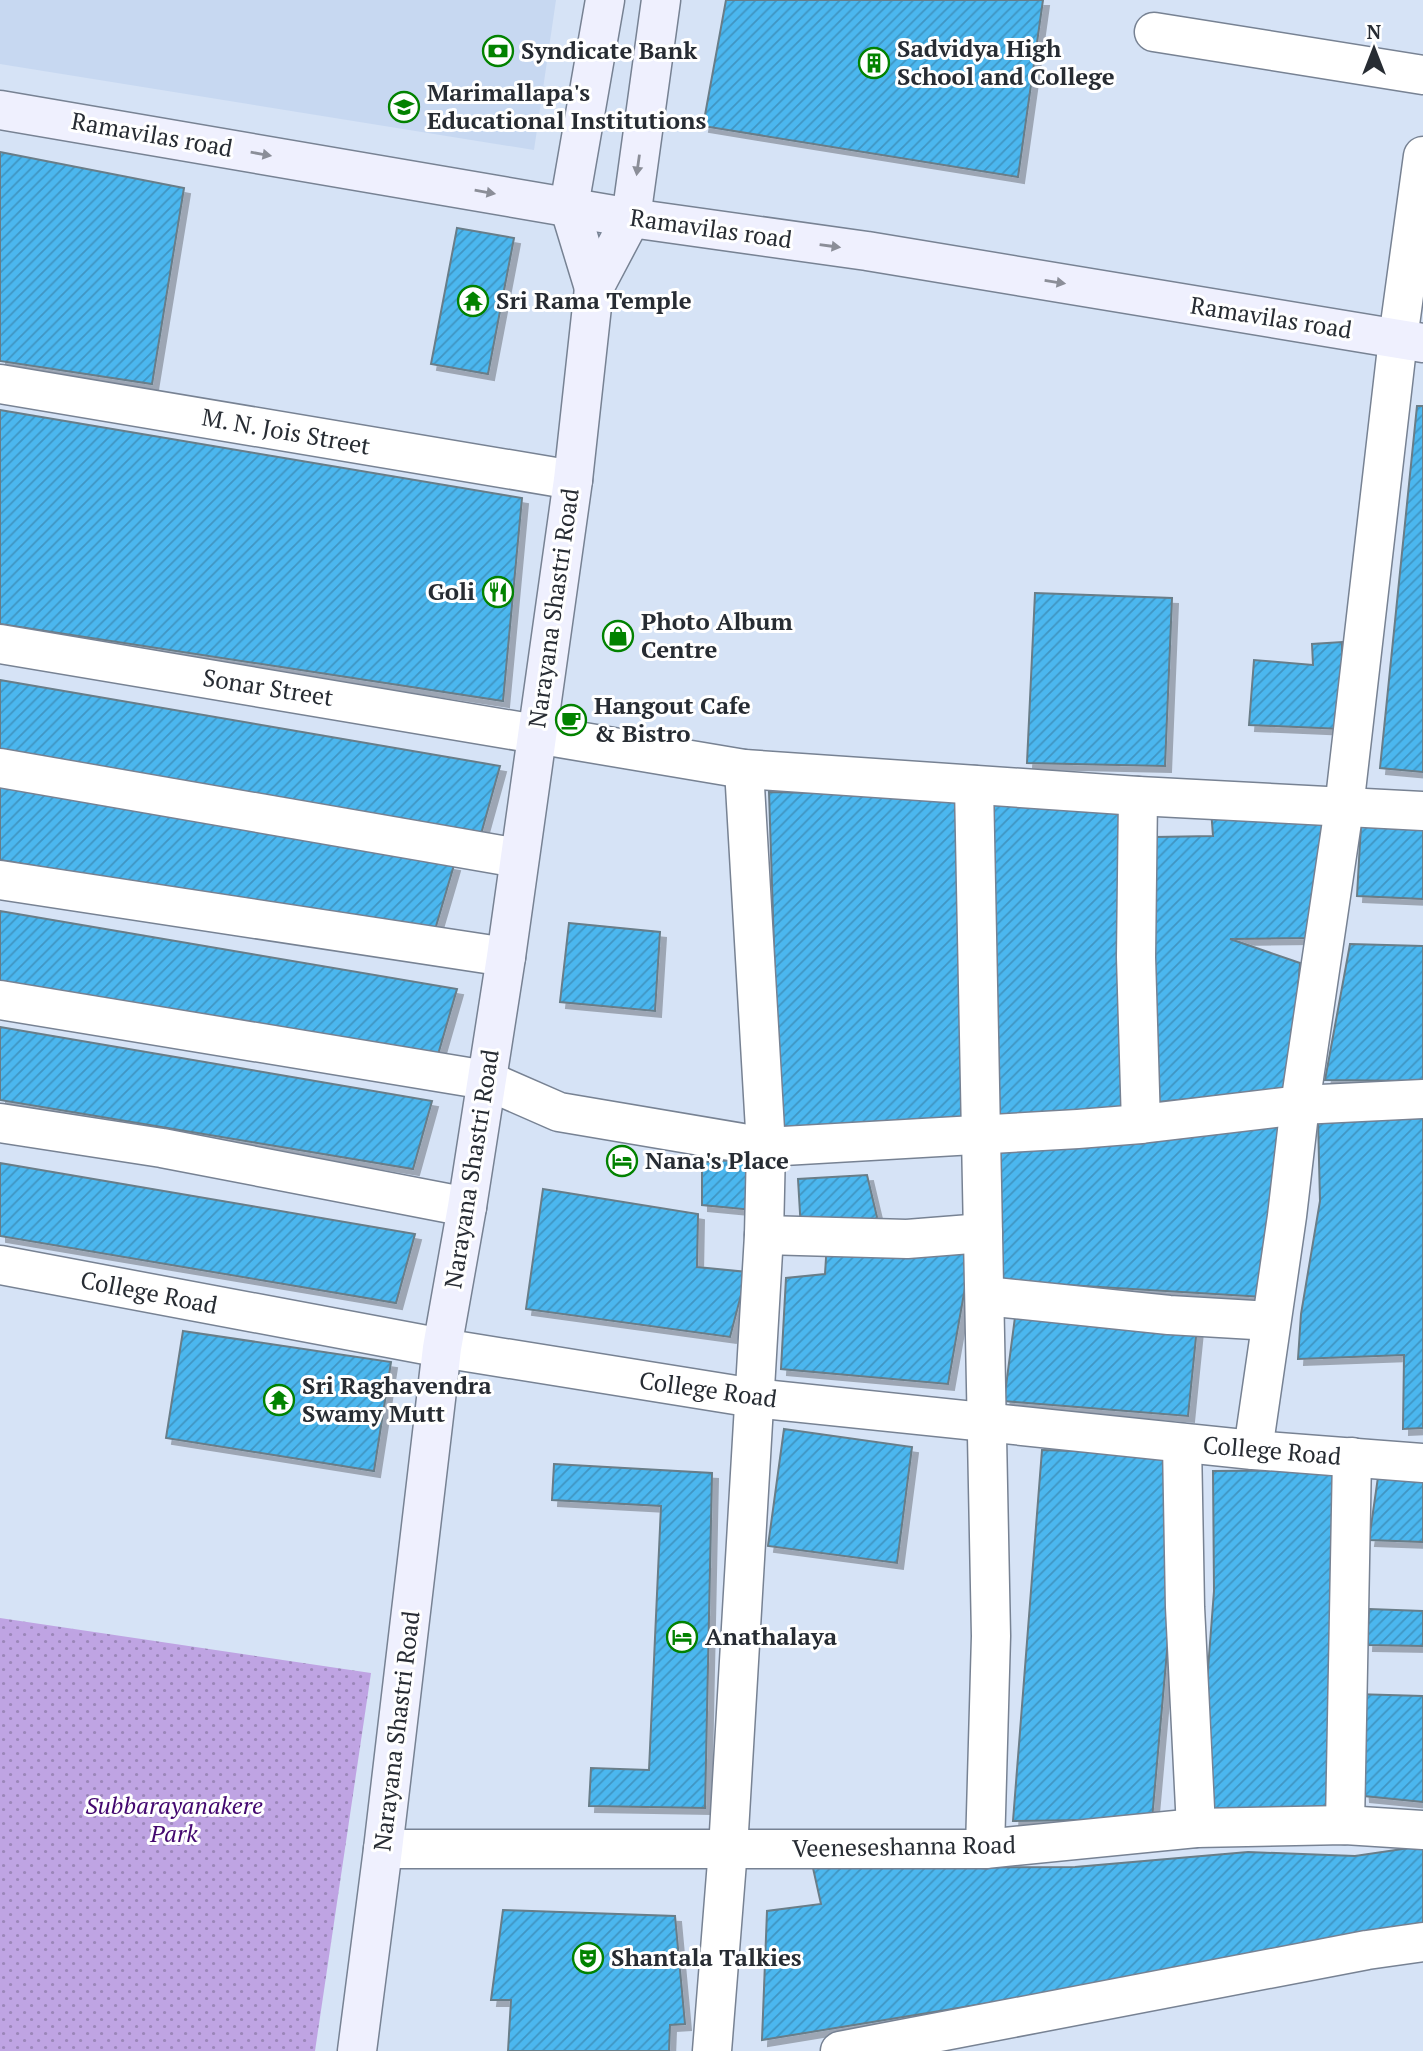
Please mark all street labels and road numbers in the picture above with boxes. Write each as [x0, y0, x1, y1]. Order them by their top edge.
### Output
street label: Ramavilas road [69, 104, 235, 164]
street label: Ramavilas road [628, 201, 794, 255]
street label: Ramavilas road [1188, 288, 1354, 346]
street label: M. N. Jois Street [199, 400, 373, 462]
street label: Narayana Shastri Road [520, 486, 586, 730]
street label: Sonar Street [201, 661, 336, 713]
street label: Narayana Shastri Road [436, 1047, 506, 1291]
street label: College Road [78, 1263, 220, 1321]
street label: College Road [637, 1364, 779, 1415]
street label: College Road [1202, 1428, 1343, 1472]
street label: Narayana Shastri Road [365, 1609, 427, 1853]
street label: Veeneseshanna Road [792, 1828, 1016, 1864]

